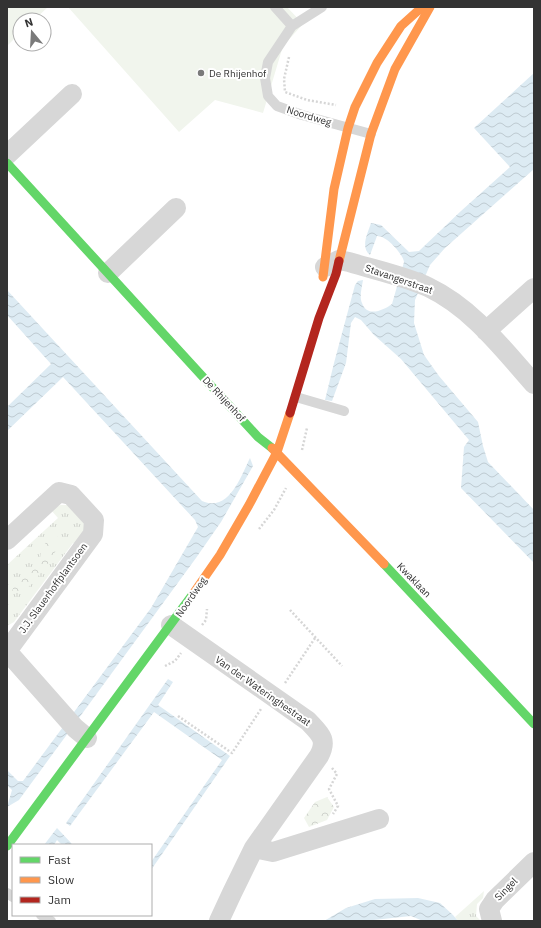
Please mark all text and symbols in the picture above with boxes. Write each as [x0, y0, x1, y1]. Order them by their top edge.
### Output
north arrow [12, 12, 52, 52]
text: N [23, 15, 35, 30]
place label: De Rhijenhof [209, 67, 267, 80]
marker: De Rhijenhof [196, 68, 206, 78]
street label: Noordweg [285, 103, 334, 129]
street label: Stavangerstraat [363, 261, 435, 297]
street label: De Rhijenhof [200, 374, 249, 425]
street label: J.J. Slauerhoffplantsoen [16, 540, 90, 636]
street label: Kwaklaan [394, 560, 434, 600]
street label: Noordweg [172, 574, 210, 620]
street label: Van der Wateringhestraat [213, 653, 314, 729]
legend [12, 844, 152, 916]
text: Fast [48, 852, 71, 867]
text: Slow [48, 872, 74, 887]
street label: Singel [492, 875, 520, 903]
text: Jam [48, 892, 71, 907]

